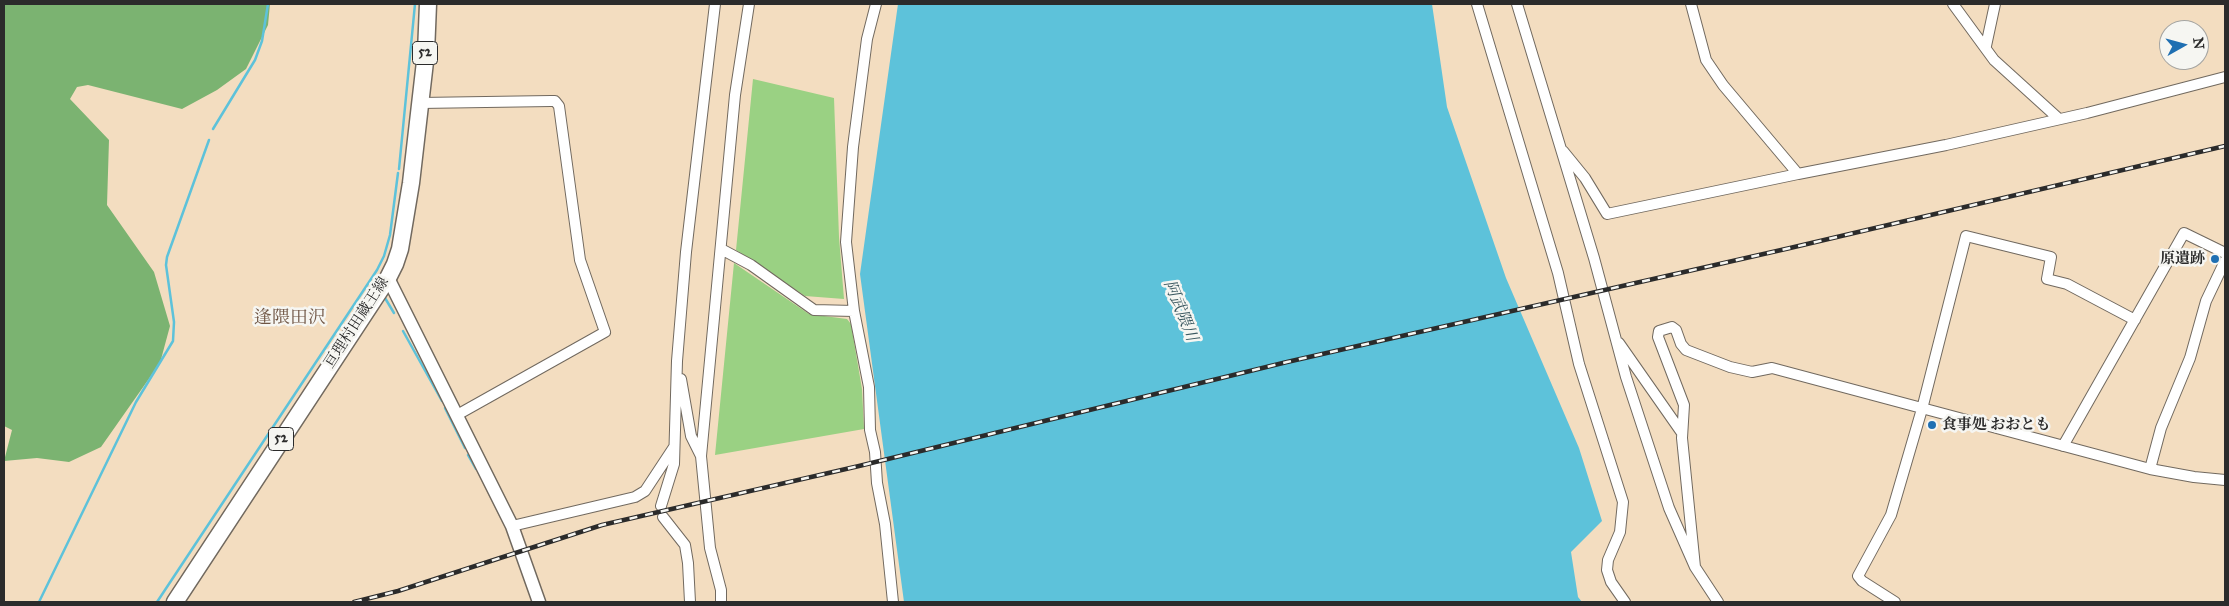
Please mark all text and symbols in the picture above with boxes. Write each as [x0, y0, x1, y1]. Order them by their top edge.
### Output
north arrow [2159, 20, 2209, 70]
text: N [2189, 36, 2208, 50]
road number: 52 [412, 42, 438, 64]
place label: 原遺跡 [2160, 250, 2205, 268]
marker: 原遺跡 [2209, 253, 2221, 265]
street label: 亘理村田蔵王線 [321, 274, 393, 372]
water label: 阿武隈川 [1159, 278, 1201, 344]
district label: 逢隈田沢 [254, 308, 326, 330]
place label: 食事処 おおとも [1942, 416, 2050, 434]
marker: 食事処 おおとも [1926, 419, 1938, 431]
road number: 52 [268, 428, 294, 450]

